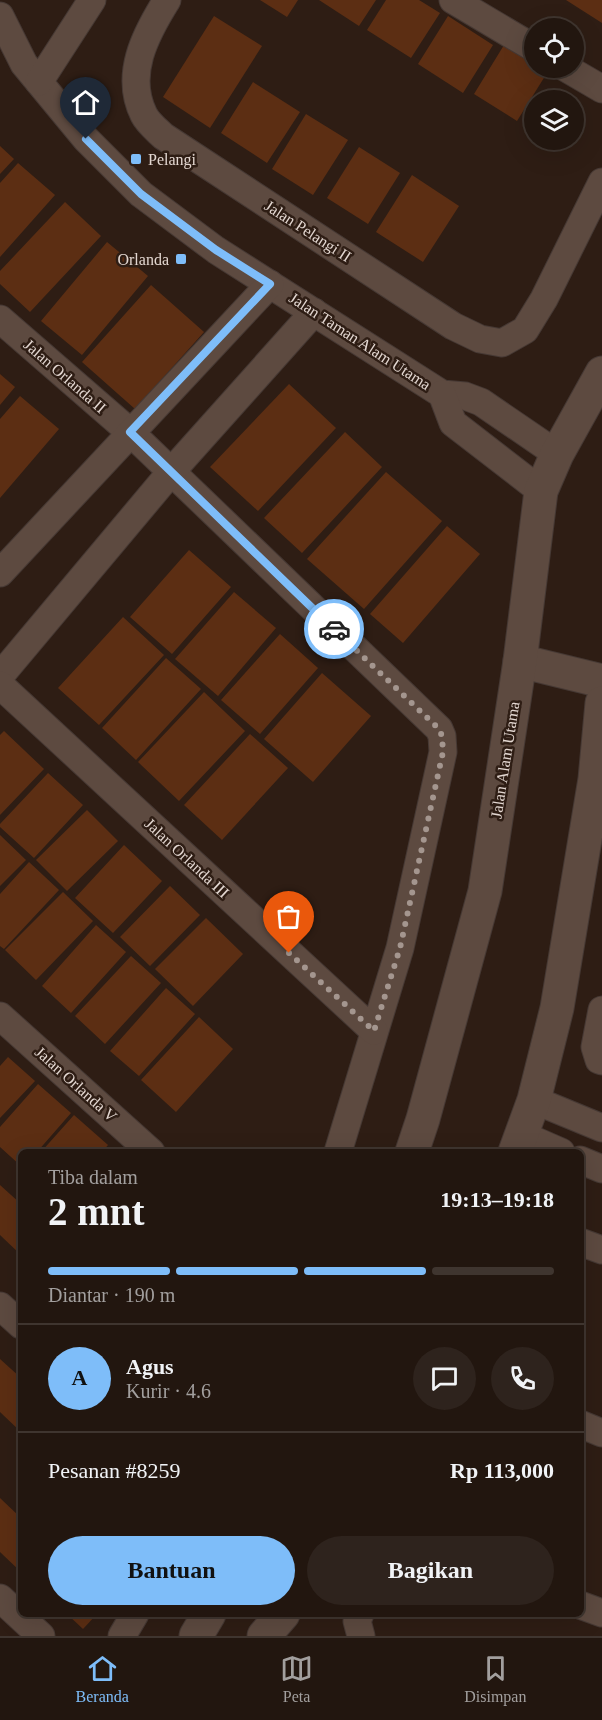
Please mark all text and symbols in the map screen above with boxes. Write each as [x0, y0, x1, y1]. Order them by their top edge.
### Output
map controls [524, 18, 584, 150]
button: locate [524, 18, 584, 78]
pin [60, 77, 111, 139]
icon: home [69, 86, 102, 119]
button: layers [524, 90, 584, 150]
place label: Pelangi [148, 151, 197, 169]
marker: Pelangi [129, 152, 143, 166]
street label: Jalan Pelangi II [261, 197, 354, 266]
place label: Orlanda [117, 251, 169, 268]
marker: Orlanda [174, 252, 188, 266]
street label: Jalan Taman Alam Utama [286, 289, 434, 393]
street label: Jalan Orlanda II [21, 336, 109, 416]
courier [304, 599, 364, 659]
icon: car [318, 613, 351, 646]
street label: Jalan Alam Utama [487, 700, 523, 820]
street label: Jalan Orlanda III [142, 815, 232, 901]
pin [263, 891, 314, 953]
icon: bag [272, 900, 305, 933]
street label: Jalan Orlanda V [32, 1043, 121, 1125]
text: Tiba dalam [48, 1166, 138, 1188]
text: 19:13–19:18 [440, 1187, 554, 1212]
text: 2 mnt [48, 1190, 144, 1233]
text: Diantar · 190 m [48, 1284, 175, 1306]
button: chat [413, 1347, 476, 1410]
button: phone [491, 1347, 554, 1410]
text: Agus [126, 1354, 174, 1379]
text: A [72, 1365, 87, 1390]
text: Kurir · 4.6 [126, 1380, 211, 1402]
text: Pesanan #8259 [48, 1458, 181, 1483]
text: Rp 113,000 [450, 1458, 554, 1483]
button: Bantuan [48, 1536, 295, 1605]
button: Bagikan [307, 1536, 554, 1605]
tab: Beranda [76, 1652, 129, 1706]
tab: Peta [280, 1652, 313, 1706]
tab: Disimpan [464, 1652, 526, 1706]

